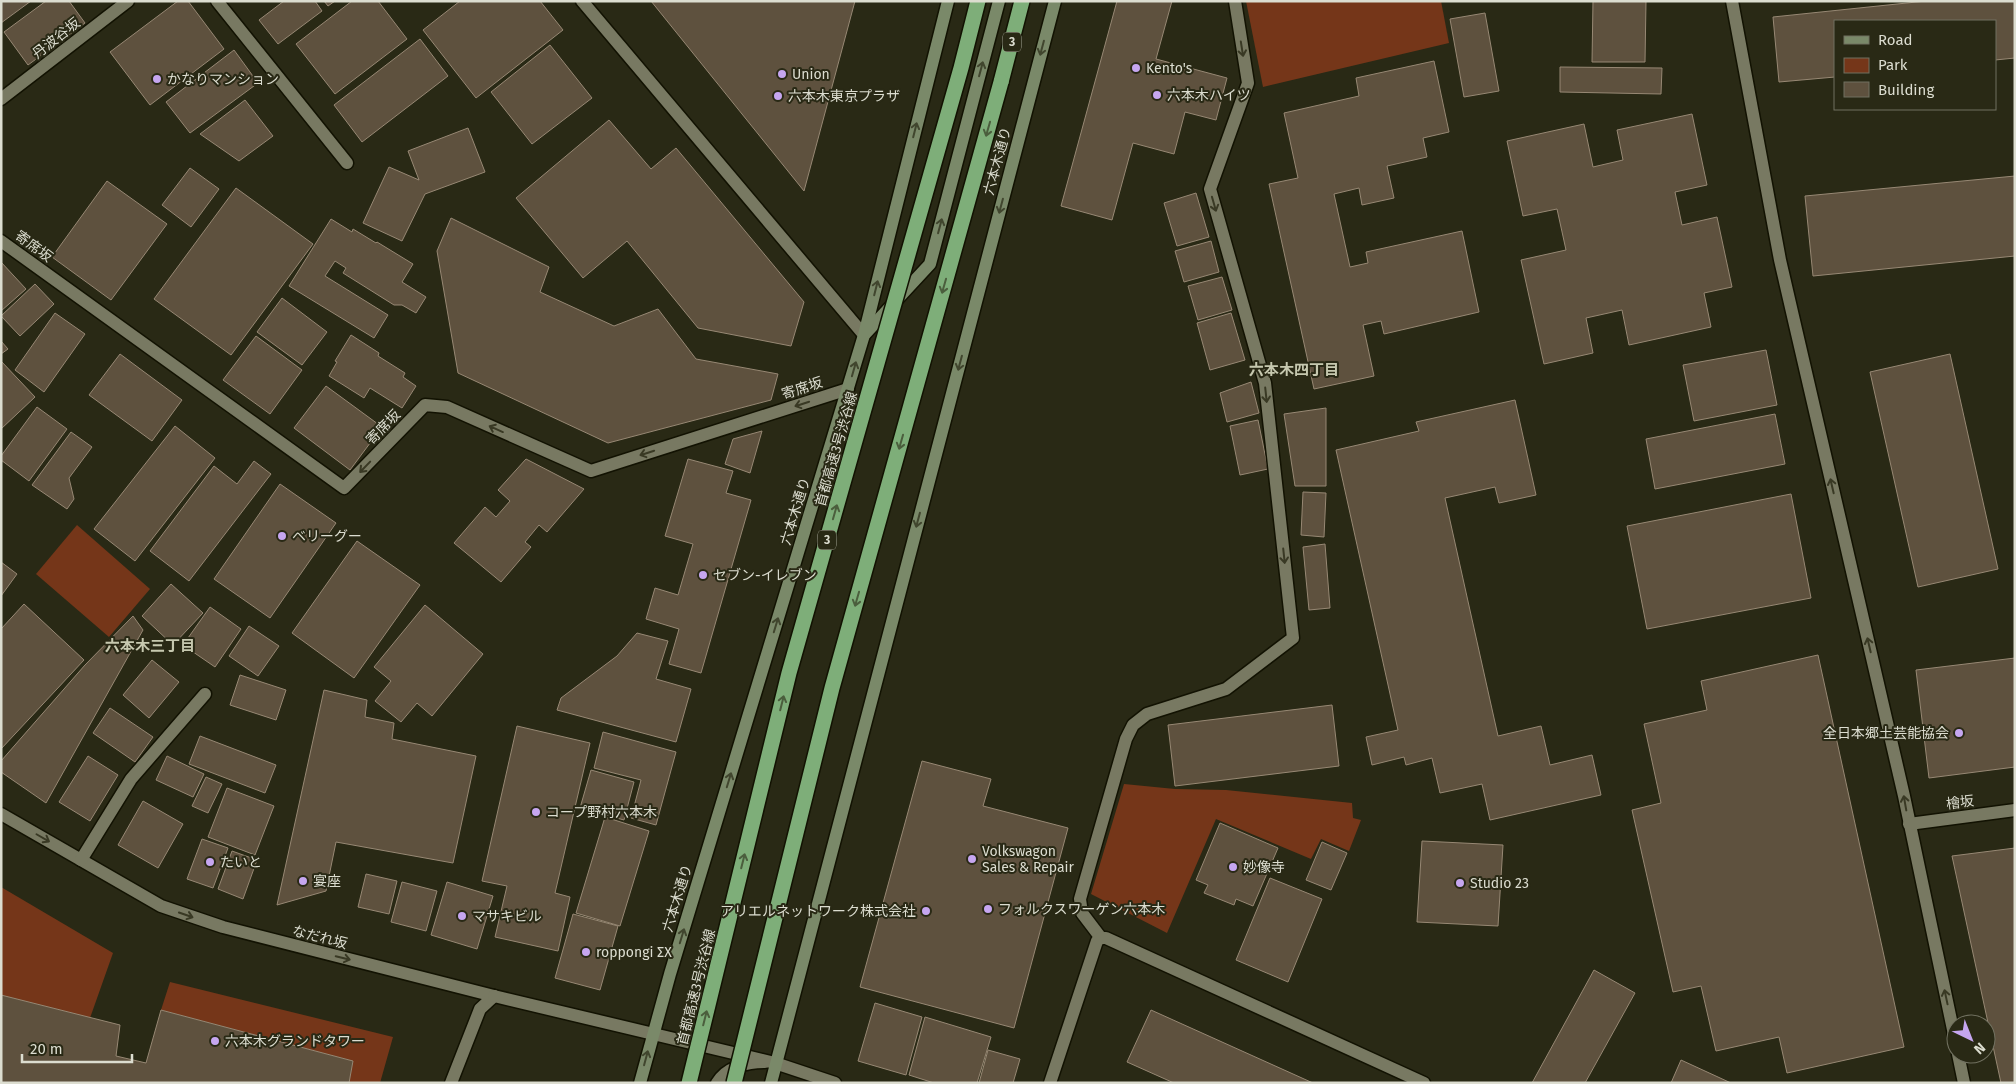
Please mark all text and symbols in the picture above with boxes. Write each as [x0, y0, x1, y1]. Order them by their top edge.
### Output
street label: 丹波谷坂 [29, 14, 84, 62]
legend [1834, 20, 1996, 110]
text: Road [1878, 31, 1913, 49]
road number: 3 [1003, 32, 1021, 52]
one-way arrow [1037, 40, 1046, 56]
one-way arrow [1238, 41, 1248, 57]
text: Park [1878, 56, 1908, 74]
place label: Kento's [1146, 60, 1193, 77]
one-way arrow [977, 61, 986, 77]
marker: Kento's [1130, 62, 1142, 74]
place label: Union [792, 66, 830, 83]
marker: Union [776, 68, 788, 80]
place label: かなりマンション [167, 71, 279, 88]
marker: かなりマンション [151, 73, 163, 85]
text: Building [1878, 81, 1934, 99]
place label: 六本木ハイツ [1167, 87, 1251, 104]
place label: 六本木東京プラザ [788, 88, 900, 105]
marker: 六本木ハイツ [1151, 89, 1163, 101]
marker: 六本木東京プラザ [772, 90, 784, 102]
one-way arrow [983, 121, 992, 137]
one-way arrow [911, 123, 920, 139]
street label: 六本木通り [980, 125, 1015, 197]
one-way arrow [1210, 196, 1219, 212]
one-way arrow [996, 197, 1005, 213]
one-way arrow [936, 219, 945, 235]
street label: 寄席坂 [12, 227, 56, 266]
one-way arrow [939, 277, 949, 293]
one-way arrow [872, 280, 881, 296]
one-way arrow [954, 354, 964, 370]
one-way arrow [850, 361, 860, 377]
district label: 六本木四丁目 [1249, 361, 1339, 379]
street label: 寄席坂 [780, 374, 825, 403]
one-way arrow [1261, 386, 1271, 402]
street label: 首都高速3号渋谷線 [812, 390, 861, 509]
one-way arrow [794, 399, 810, 409]
street label: 寄席坂 [363, 406, 404, 448]
one-way arrow [489, 423, 504, 433]
one-way arrow [895, 434, 905, 450]
one-way arrow [639, 448, 655, 458]
one-way arrow [359, 461, 371, 474]
street label: 六本木通り [777, 475, 814, 547]
one-way arrow [1827, 479, 1837, 495]
one-way arrow [830, 505, 840, 521]
one-way arrow [913, 511, 922, 527]
place label: ベリーグー [292, 528, 362, 545]
marker: ベリーグー [276, 530, 288, 542]
road number: 3 [818, 530, 836, 550]
one-way arrow [1279, 548, 1289, 564]
place label: セブン-イレブン [713, 567, 817, 584]
marker: セブン-イレブン [697, 569, 709, 581]
one-way arrow [851, 590, 861, 606]
one-way arrow [772, 617, 782, 633]
district label: 六本木三丁目 [105, 637, 195, 655]
one-way arrow [1864, 637, 1873, 653]
one-way arrow [778, 695, 787, 711]
place label: 全日本郷土芸能協会 [1823, 725, 1949, 742]
marker: 全日本郷土芸能協会 [1953, 727, 1965, 739]
one-way arrow [724, 772, 734, 788]
street label: 檜坂 [1945, 792, 1975, 813]
one-way arrow [1900, 796, 1909, 812]
place label: コープ野村六本木 [546, 804, 657, 821]
marker: コープ野村六本木 [530, 806, 542, 818]
one-way arrow [36, 834, 50, 844]
place label: Volkswagon Sales & Repair [982, 843, 1075, 876]
one-way arrow [739, 853, 748, 869]
marker: Volkswagon Sales & Repair [966, 853, 978, 865]
place label: たいと [220, 854, 262, 871]
marker: たいと [204, 856, 216, 868]
place label: 妙像寺 [1243, 859, 1285, 876]
marker: 妙像寺 [1227, 861, 1239, 873]
street label: 六本木通り [659, 862, 696, 934]
place label: 宴座 [313, 873, 341, 890]
marker: 宴座 [297, 875, 309, 887]
place label: Studio 23 [1470, 875, 1529, 892]
marker: Studio 23 [1454, 877, 1466, 889]
place label: フォルクスワーゲン六本木 [998, 901, 1166, 918]
place label: アリエルネットワーク株式会社 [720, 903, 916, 920]
marker: フォルクスワーゲン六本木 [982, 903, 994, 915]
marker: アリエルネットワーク株式会社 [920, 905, 932, 917]
place label: マサキビル [472, 908, 542, 925]
marker: マサキビル [456, 910, 468, 922]
one-way arrow [178, 911, 194, 920]
street label: なだれ坂 [291, 922, 349, 953]
street label: 首都高速3号渋谷線 [674, 927, 719, 1047]
one-way arrow [677, 928, 687, 944]
place label: roppongi ΣΧ [596, 944, 672, 961]
marker: roppongi ΣΧ [580, 946, 592, 958]
one-way arrow [334, 954, 350, 963]
one-way arrow [1941, 989, 1950, 1005]
one-way arrow [701, 1011, 710, 1027]
north arrow [1946, 1014, 1996, 1064]
scale bar [22, 1032, 132, 1064]
place label: 六本木グランドタワー [225, 1033, 365, 1050]
marker: 六本木グランドタワー [209, 1035, 221, 1047]
text: N [1970, 1039, 1989, 1058]
text: 20 m [30, 1040, 63, 1058]
one-way arrow [642, 1050, 652, 1066]

